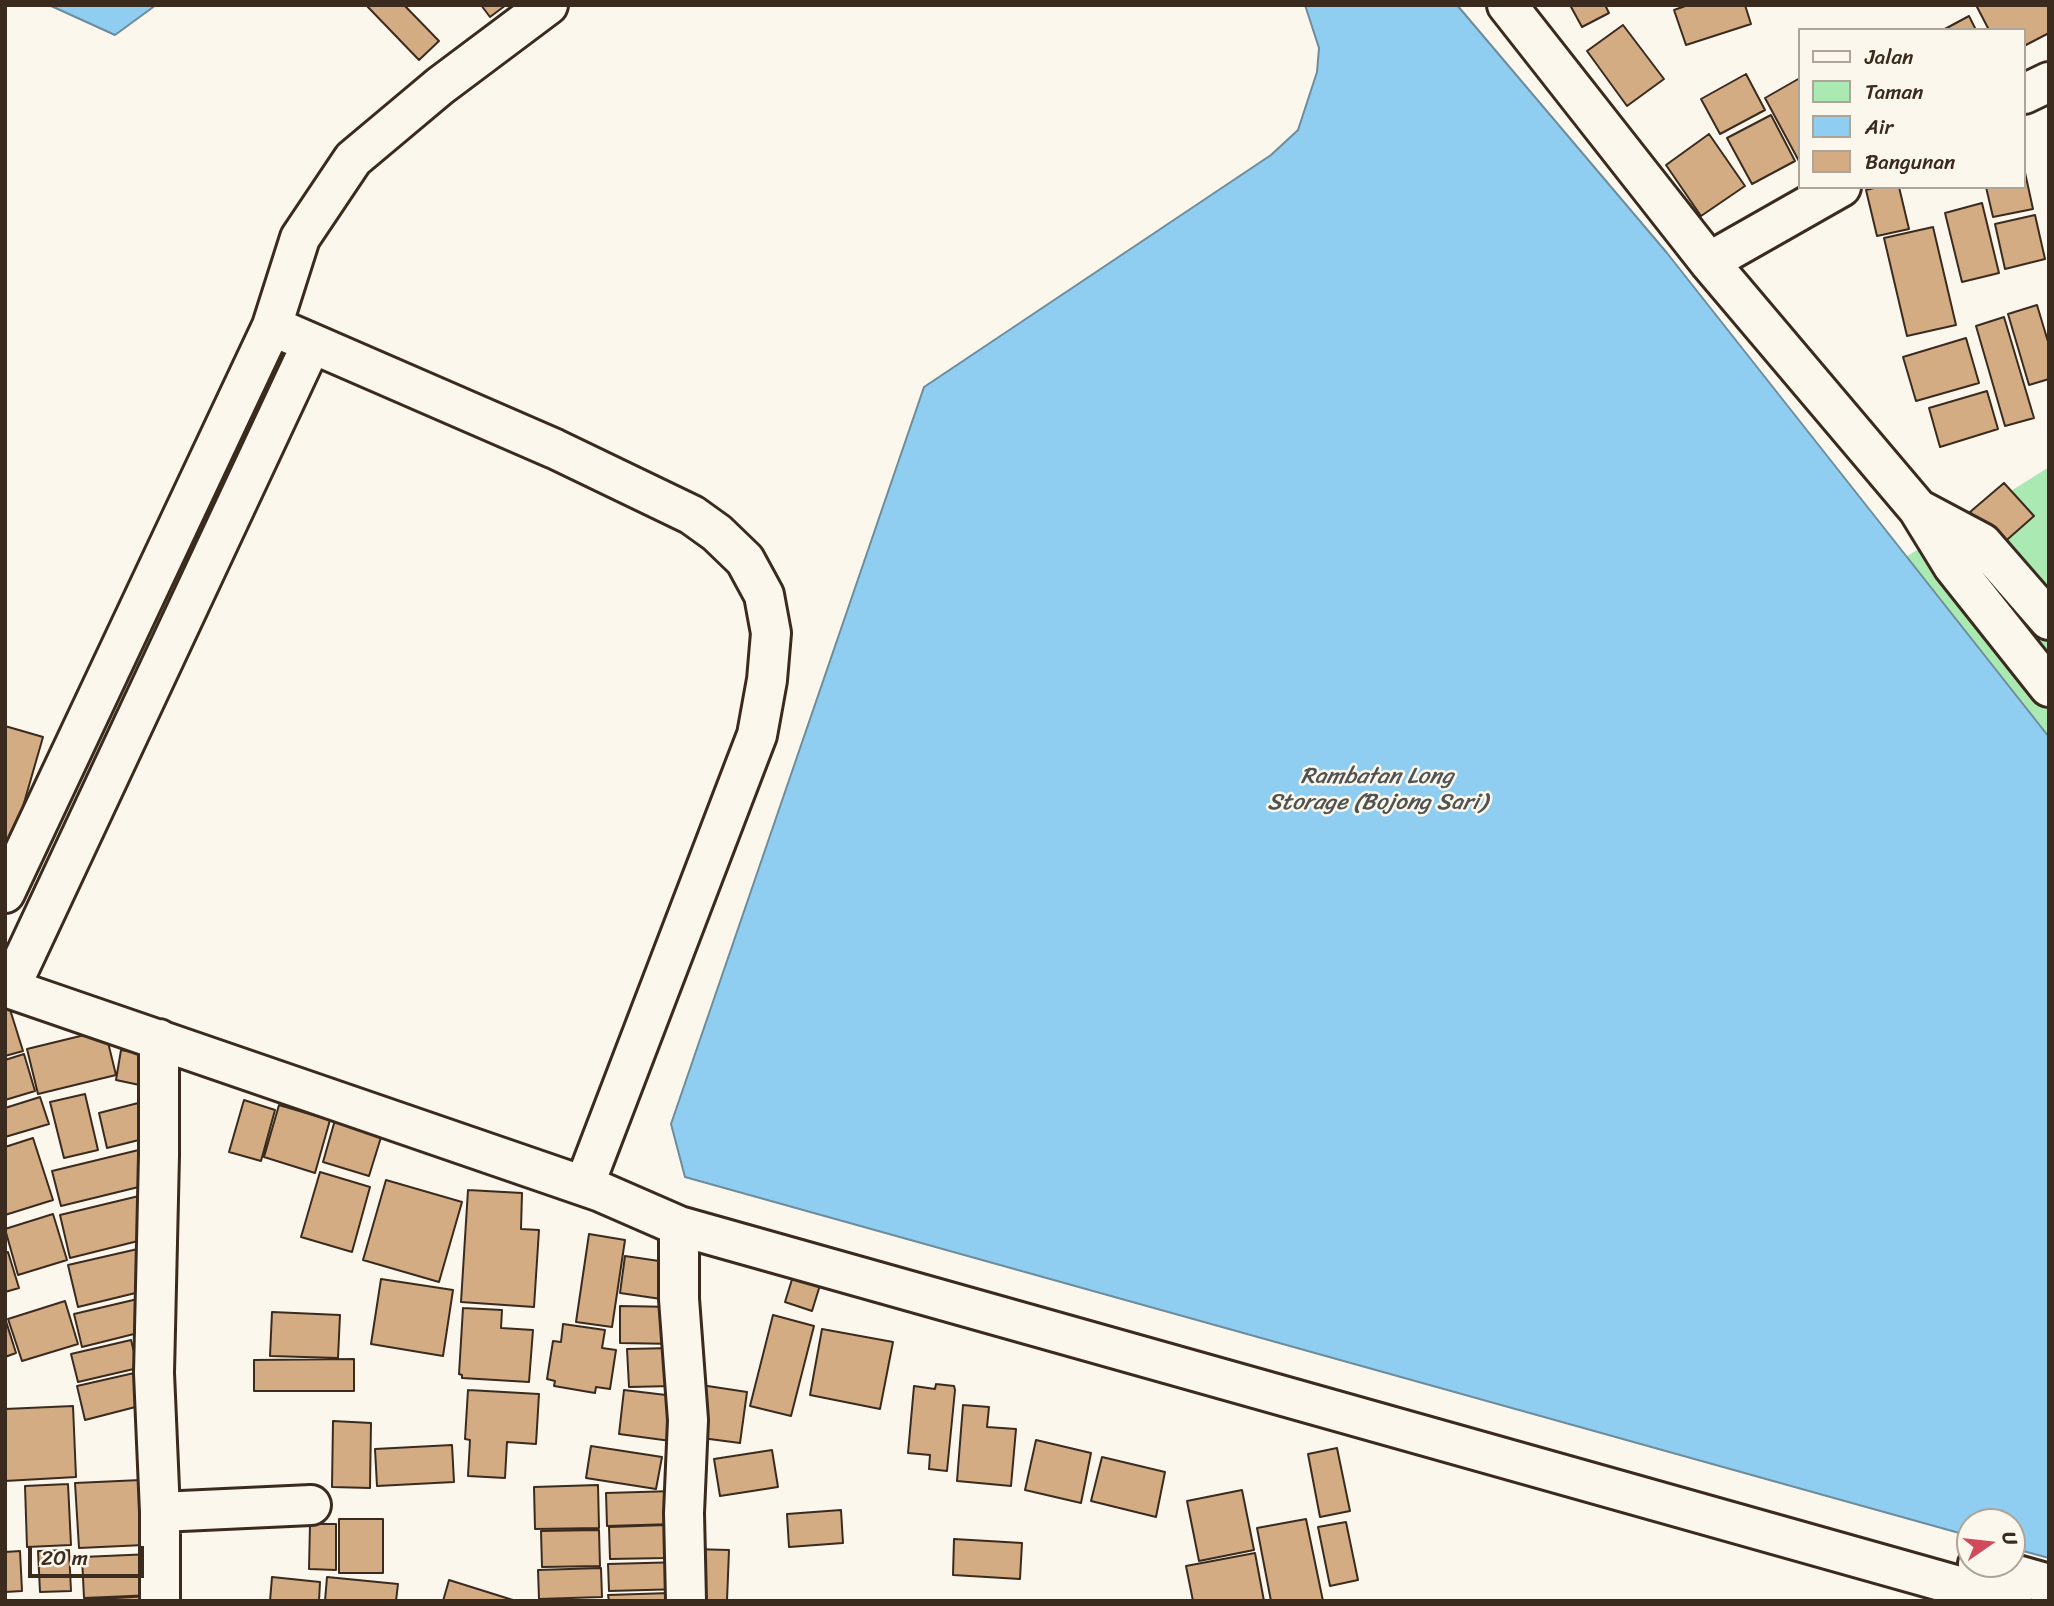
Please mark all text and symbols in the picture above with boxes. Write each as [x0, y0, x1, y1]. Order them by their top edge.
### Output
legend [1798, 28, 2026, 189]
text: Jalan [1865, 38, 1913, 76]
text: Taman [1865, 73, 1923, 111]
text: Air [1865, 108, 1893, 146]
text: Bangunan [1865, 143, 1955, 181]
water label: Rambatan Long Storage (Bojong Sari) [1267, 763, 1487, 817]
north arrow [1956, 1508, 2026, 1578]
text: U [1992, 1528, 2027, 1548]
scale bar [32, 1532, 147, 1576]
text: 20 m [41, 1539, 88, 1577]

